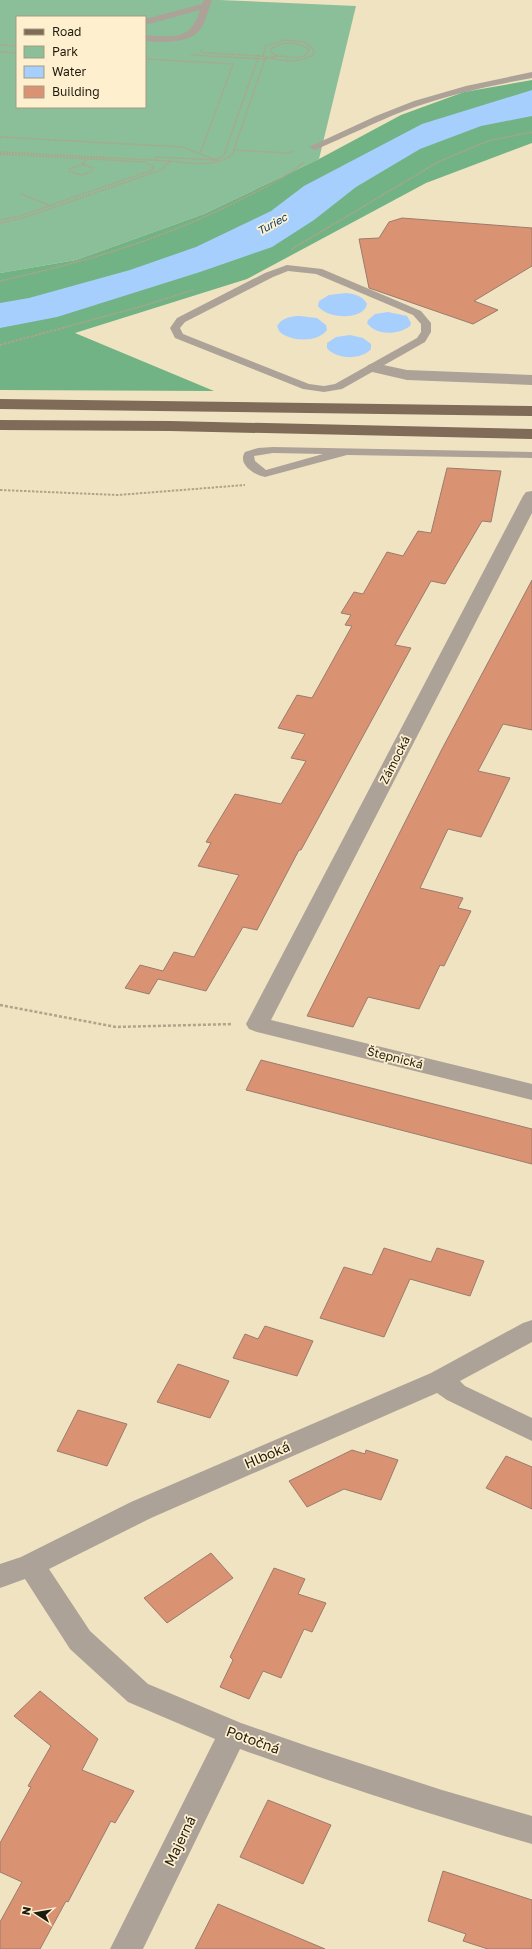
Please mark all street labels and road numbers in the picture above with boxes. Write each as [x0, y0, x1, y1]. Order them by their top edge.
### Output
street label: Zámocká [376, 733, 413, 786]
street label: Štepnická [366, 1043, 425, 1072]
street label: Hlboká [241, 1437, 292, 1472]
street label: Potočná [224, 1722, 282, 1757]
street label: Majerná [160, 1813, 199, 1869]

